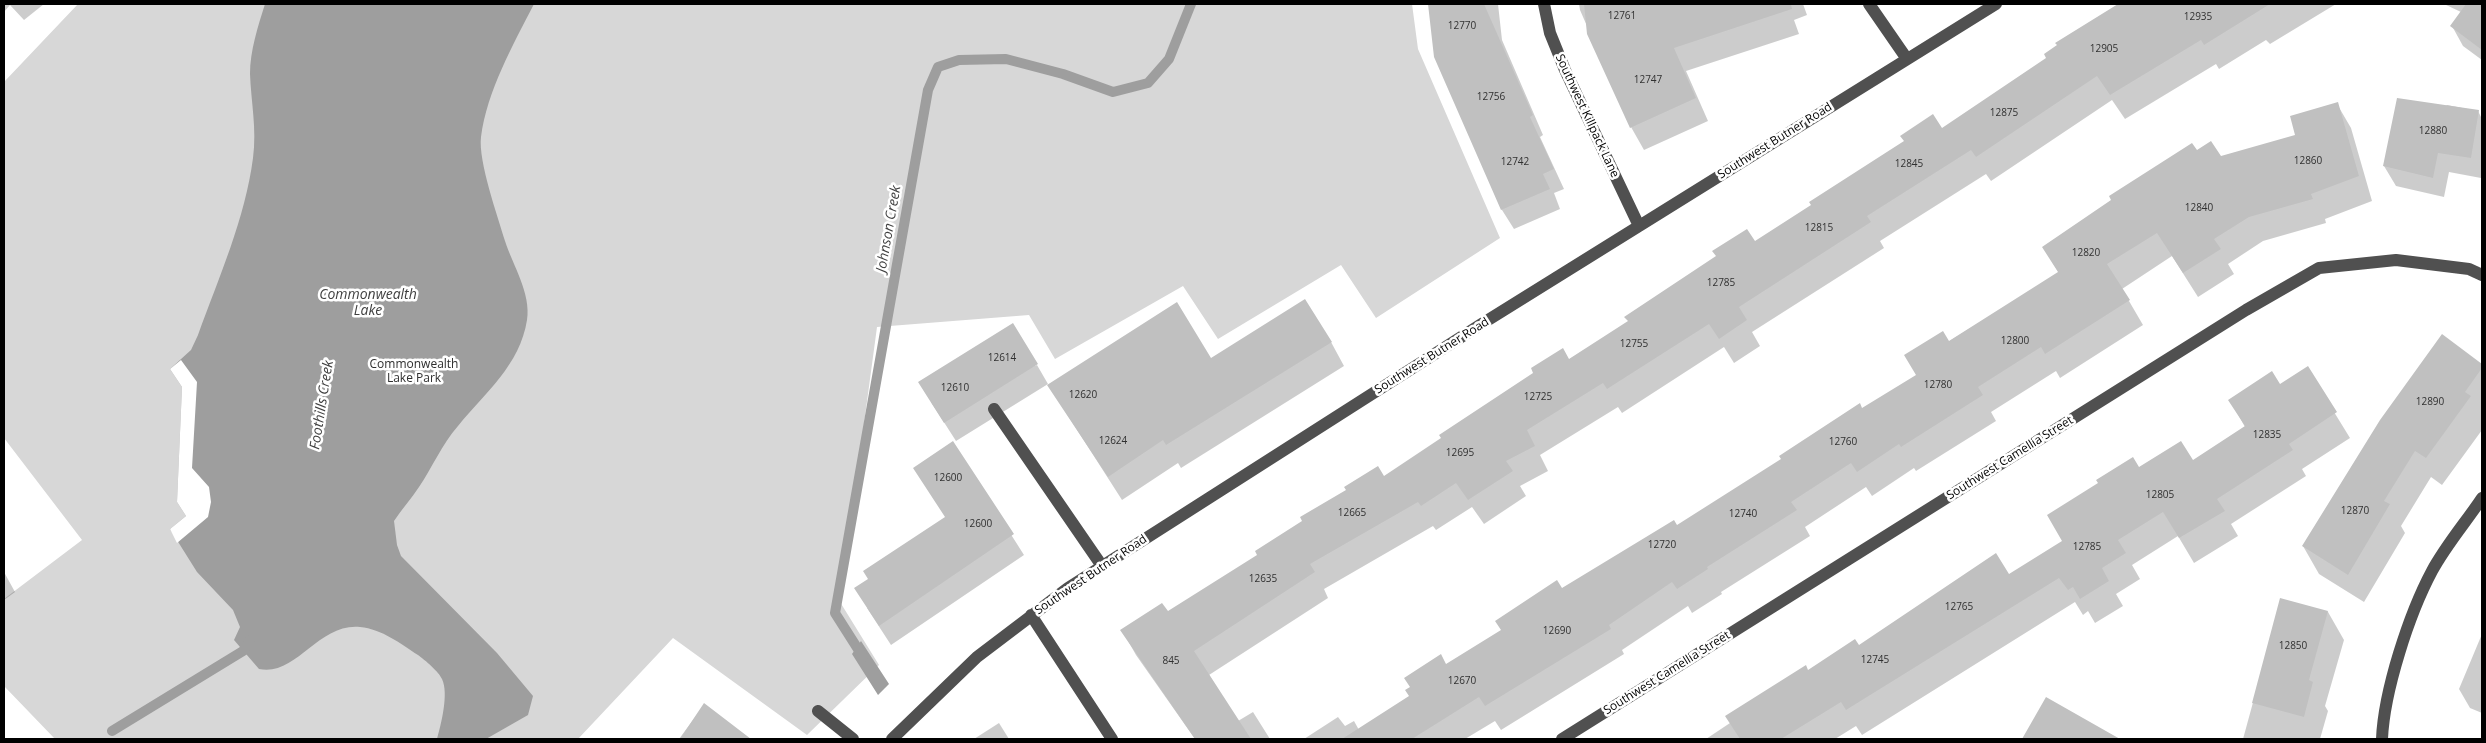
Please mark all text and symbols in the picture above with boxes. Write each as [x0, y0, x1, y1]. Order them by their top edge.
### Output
house number: 12761 [1608, 10, 1636, 22]
house number: 12935 [2184, 11, 2212, 23]
house number: 12770 [1448, 20, 1476, 32]
house number: 12905 [2090, 43, 2118, 55]
street label: Southwest Killpack Lane [1552, 52, 1622, 180]
house number: 12747 [1634, 74, 1662, 86]
house number: 12756 [1477, 91, 1505, 103]
street label: Southwest Butner Road [1715, 100, 1835, 182]
house number: 12875 [1990, 107, 2018, 119]
house number: 12880 [2419, 125, 2447, 137]
house number: 12860 [2294, 155, 2322, 167]
house number: 12742 [1501, 156, 1529, 168]
house number: 12845 [1895, 158, 1923, 170]
water label: Johnson Creek [873, 184, 905, 274]
house number: 12840 [2185, 202, 2213, 214]
house number: 12815 [1805, 222, 1833, 234]
house number: 12820 [2072, 247, 2100, 259]
house number: 12785 [1707, 277, 1735, 289]
water label: Commonwealth Lake [319, 287, 417, 320]
street label: Southwest Butner Road [1372, 315, 1492, 397]
house number: 12800 [2001, 335, 2029, 347]
house number: 12755 [1620, 338, 1648, 350]
house number: 12614 [988, 352, 1016, 364]
park label: Commonwealth Lake Park [370, 358, 458, 386]
water label: Foothills Creek [307, 359, 337, 451]
house number: 12780 [1924, 379, 1952, 391]
house number: 12610 [941, 382, 969, 394]
house number: 12620 [1069, 389, 1097, 401]
house number: 12725 [1524, 391, 1552, 403]
house number: 12890 [2416, 396, 2444, 408]
street label: Southwest Camellia Street [1944, 413, 2076, 503]
house number: 12835 [2253, 429, 2281, 441]
house number: 12624 [1099, 435, 1127, 447]
house number: 12760 [1829, 436, 1857, 448]
house number: 12695 [1446, 447, 1474, 459]
house number: 12600 [934, 472, 962, 484]
house number: 12805 [2146, 489, 2174, 501]
house number: 12870 [2341, 505, 2369, 517]
house number: 12665 [1338, 507, 1366, 519]
house number: 12740 [1729, 508, 1757, 520]
house number: 12600 [964, 518, 992, 530]
street label: Southwest Butner Road [1032, 532, 1150, 618]
house number: 12720 [1648, 539, 1676, 551]
house number: 12785 [2073, 541, 2101, 553]
house number: 12635 [1249, 573, 1277, 585]
house number: 12765 [1945, 601, 1973, 613]
house number: 12690 [1543, 625, 1571, 637]
street label: Southwest Camellia Street [1601, 628, 1733, 718]
house number: 12850 [2279, 640, 2307, 652]
house number: 12745 [1861, 654, 1889, 666]
house number: 845 [1162, 655, 1180, 667]
house number: 12670 [1448, 675, 1476, 687]

